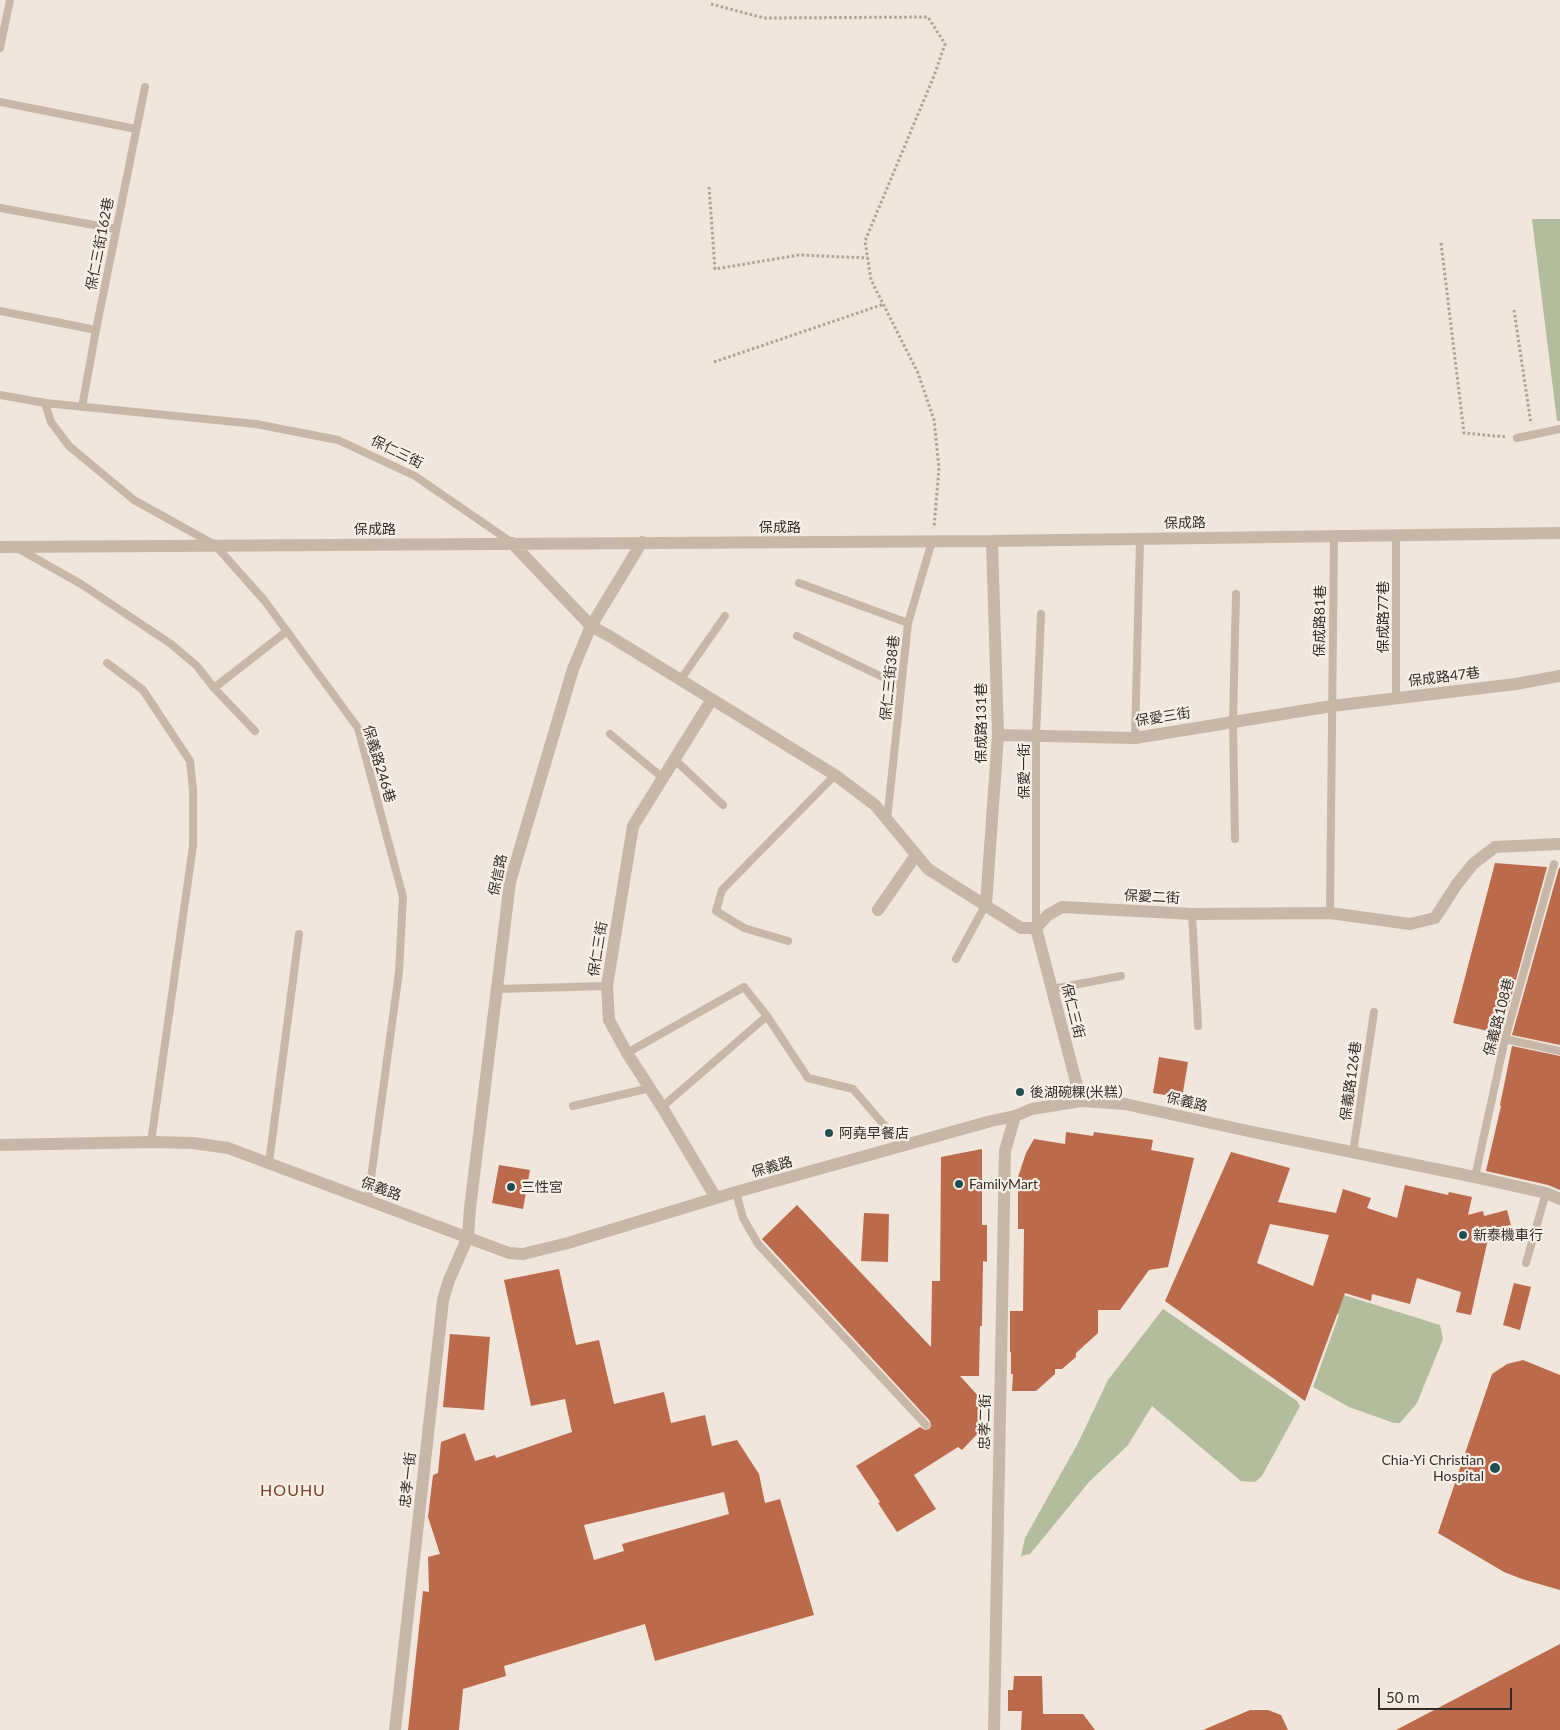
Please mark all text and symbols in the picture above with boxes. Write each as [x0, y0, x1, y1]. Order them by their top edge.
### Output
street label: 保仁三街162巷 [83, 196, 117, 292]
street label: 保仁三街 [368, 432, 426, 472]
street label: 保成路 [1164, 514, 1206, 532]
street label: 保成路 [759, 519, 801, 535]
street label: 保成路 [354, 521, 396, 537]
street label: 保成路77巷 [1375, 581, 1391, 653]
street label: 保成路81巷 [1311, 585, 1329, 657]
street label: 保仁三街38巷 [877, 634, 903, 722]
street label: 保成路47巷 [1407, 664, 1481, 690]
street label: 保成路131巷 [973, 683, 989, 763]
street label: 保愛三街 [1134, 704, 1192, 730]
street label: 保義路246巷 [359, 723, 399, 805]
street label: 保愛一街 [1016, 743, 1032, 799]
street label: 保信路 [485, 853, 511, 897]
street label: 保愛二街 [1124, 887, 1180, 907]
street label: 保仁三街 [585, 920, 611, 978]
street label: 保義路108巷 [1480, 976, 1518, 1058]
street label: 保仁三街 [1058, 982, 1088, 1040]
street label: 保義路126巷 [1337, 1040, 1365, 1122]
place label: 後湖碗粿(米糕） [1030, 1084, 1132, 1100]
marker: 後湖碗粿(米糕） [1014, 1086, 1026, 1098]
street label: 保義路 [1165, 1089, 1209, 1115]
place label: 阿堯早餐店 [839, 1125, 909, 1141]
marker: 阿堯早餐店 [823, 1127, 835, 1139]
street label: 保義路 [749, 1153, 795, 1181]
street label: 保義路 [358, 1174, 404, 1204]
place label: FamilyMart [969, 1176, 1038, 1192]
marker: FamilyMart [953, 1178, 965, 1190]
place label: 三性宮 [521, 1179, 563, 1195]
marker: 三性宮 [505, 1181, 517, 1193]
place label: 新泰機車行 [1473, 1227, 1543, 1243]
marker: 新泰機車行 [1457, 1229, 1469, 1241]
street label: 忠孝二街 [976, 1394, 994, 1450]
street label: 忠孝一街 [397, 1451, 419, 1509]
place label: Chia-Yi Christian Hospital [1381, 1452, 1484, 1484]
marker: Chia-Yi Christian Hospital [1488, 1461, 1502, 1475]
district label: HOUHU [259, 1481, 327, 1501]
scale bar [1380, 1678, 1514, 1710]
text: 50 m [1386, 1688, 1420, 1706]

